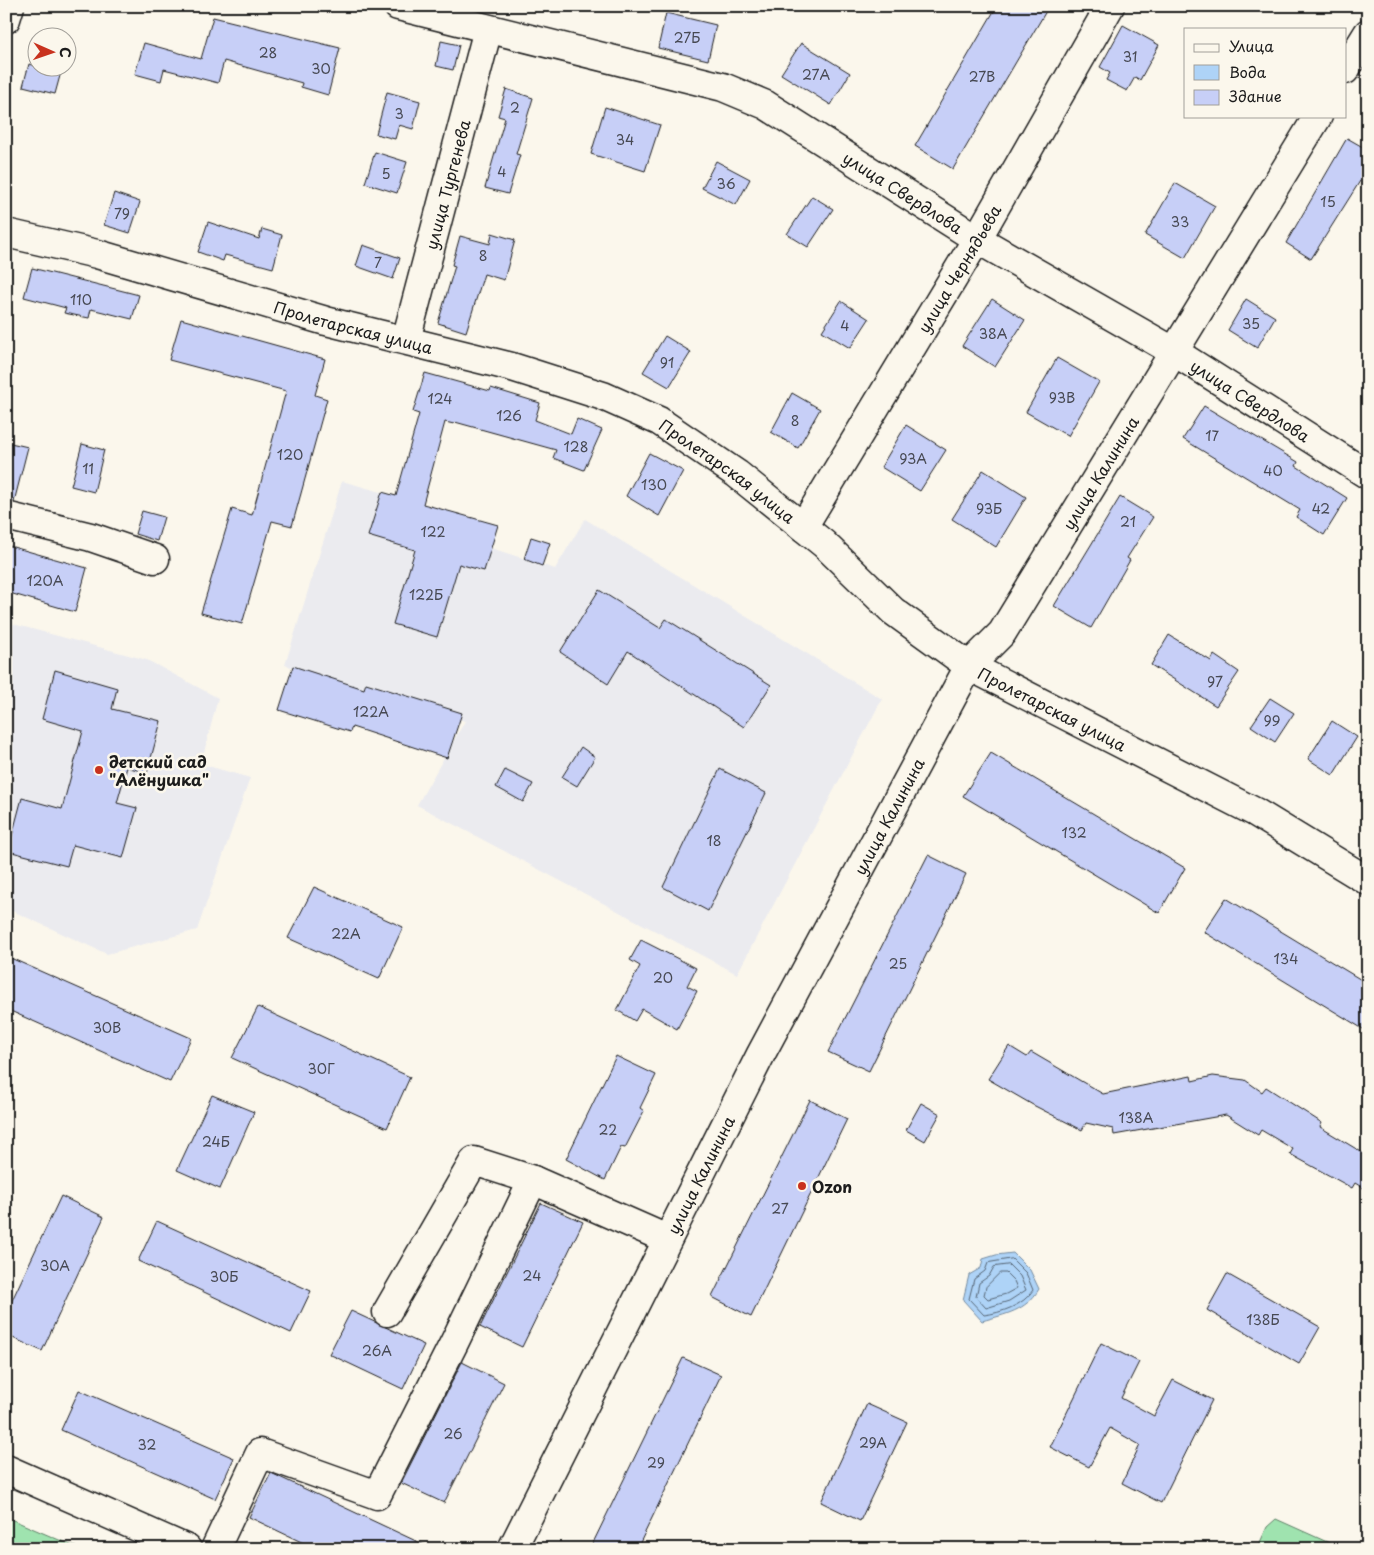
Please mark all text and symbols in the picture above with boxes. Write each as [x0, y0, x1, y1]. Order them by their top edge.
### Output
house number: 27Б [674, 27, 700, 48]
north arrow [28, 28, 78, 78]
legend [1184, 28, 1346, 118]
text: Улица [1229, 34, 1274, 57]
house number: 28 [259, 42, 277, 63]
house number: 31 [1123, 46, 1137, 67]
text: С [55, 47, 76, 58]
house number: 30 [311, 58, 331, 79]
text: Вода [1229, 60, 1267, 83]
house number: 27А [802, 64, 830, 85]
house number: 27В [969, 66, 995, 87]
text: Здание [1229, 84, 1282, 107]
house number: 2 [510, 97, 520, 118]
house number: 3 [394, 103, 404, 124]
street label: улица Тургенева [418, 117, 476, 252]
house number: 34 [616, 129, 634, 150]
street label: улица Свердлова [839, 145, 968, 239]
house number: 4 [497, 161, 507, 182]
house number: 5 [381, 163, 391, 184]
house number: 36 [716, 173, 736, 194]
house number: 15 [1320, 191, 1336, 212]
street label: улица Чернядьева [911, 200, 1006, 337]
house number: 79 [114, 203, 130, 224]
house number: 33 [1171, 211, 1189, 232]
house number: 8 [479, 245, 487, 266]
house number: 7 [374, 252, 382, 273]
house number: 110 [70, 289, 92, 310]
street label: Пролетарская улица [271, 294, 435, 359]
house number: 35 [1242, 313, 1260, 334]
house number: 4 [840, 315, 850, 336]
house number: 38А [979, 323, 1008, 344]
house number: 91 [660, 352, 674, 373]
street label: улица Свердлова [1186, 353, 1315, 447]
house number: 93В [1049, 387, 1075, 408]
house number: 124 [427, 388, 453, 409]
house number: 126 [496, 405, 522, 426]
house number: 8 [791, 410, 799, 431]
street label: улица Калинина [1056, 411, 1144, 534]
street label: Пролетарская улица [655, 413, 801, 528]
house number: 17 [1205, 425, 1219, 446]
house number: 128 [564, 436, 588, 457]
house number: 120 [277, 444, 303, 465]
house number: 93А [899, 448, 927, 469]
house number: 11 [82, 458, 94, 479]
house number: 40 [1263, 460, 1283, 481]
house number: 130 [641, 474, 667, 495]
house number: 93Б [976, 498, 1002, 519]
house number: 42 [1312, 498, 1330, 519]
house number: 21 [1120, 511, 1136, 532]
house number: 122 [420, 521, 446, 542]
house number: 120А [26, 570, 64, 591]
house number: 122Б [409, 584, 443, 605]
street label: Пролетарская улица [974, 661, 1131, 756]
house number: 97 [1207, 671, 1223, 692]
house number: 122А [353, 701, 389, 722]
house number: 99 [1263, 710, 1281, 731]
place label: детский сад "Алёнушка" [109, 749, 209, 791]
street label: улица Калинина [847, 753, 930, 879]
marker: детский сад "Алёнушка" [93, 764, 105, 776]
house number: 132 [1061, 822, 1087, 843]
house number: 18 [706, 830, 722, 851]
house number: 22А [331, 923, 361, 944]
house number: 134 [1274, 948, 1298, 969]
house number: 25 [889, 953, 907, 974]
house number: 20 [653, 967, 673, 988]
house number: 30В [93, 1017, 121, 1038]
house number: 30Г [307, 1058, 335, 1079]
house number: 138А [1118, 1107, 1154, 1128]
street label: улица Калинина [660, 1112, 740, 1238]
house number: 22 [599, 1119, 617, 1140]
house number: 24Б [202, 1131, 230, 1152]
place label: Ozon [812, 1174, 852, 1198]
marker: Ozon [796, 1180, 808, 1192]
house number: 27 [771, 1198, 789, 1219]
house number: 30А [40, 1255, 70, 1276]
house number: 24 [523, 1265, 541, 1286]
house number: 30Б [210, 1266, 238, 1287]
house number: 138Б [1246, 1309, 1280, 1330]
house number: 26А [362, 1340, 392, 1361]
house number: 26 [443, 1423, 463, 1444]
house number: 29А [859, 1432, 887, 1453]
house number: 32 [138, 1434, 156, 1455]
house number: 29 [647, 1452, 665, 1473]

